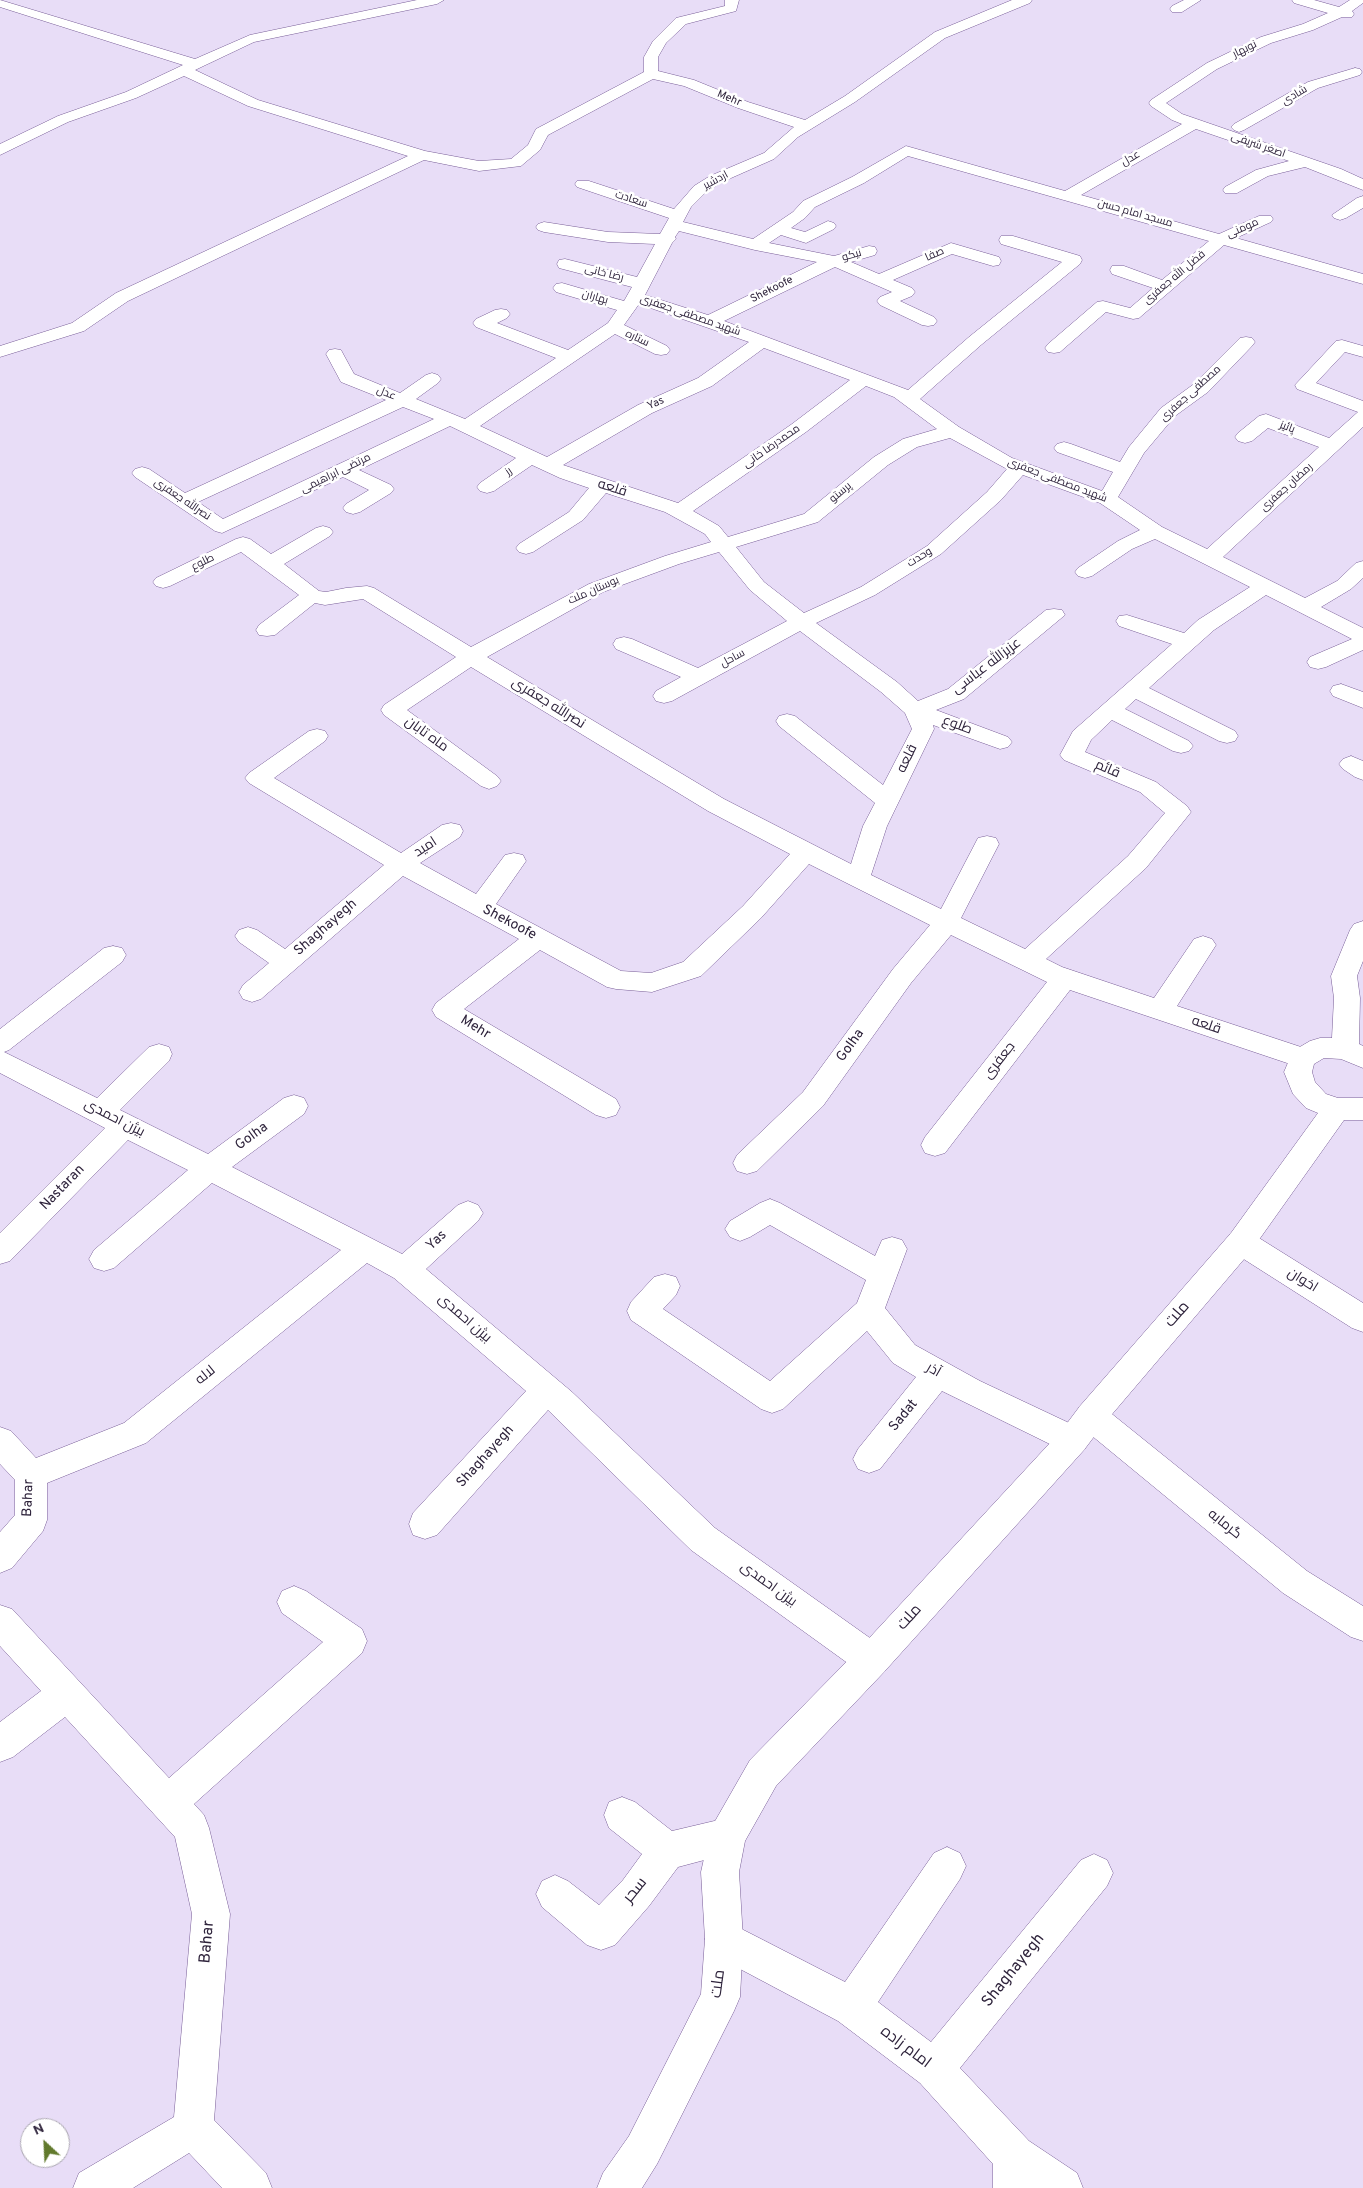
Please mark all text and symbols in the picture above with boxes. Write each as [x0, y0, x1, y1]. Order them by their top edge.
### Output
street label: نوبهار [1231, 38, 1259, 62]
street label: شادی [1280, 83, 1310, 109]
street label: Mehr [715, 88, 743, 110]
street label: اصغر شریفی [1229, 131, 1287, 161]
street label: عدل [1119, 148, 1143, 170]
street label: اردشیر [701, 169, 731, 193]
street label: سعادت [613, 189, 649, 211]
street label: مسجد امام حسن [1096, 197, 1174, 231]
street label: مومنی [1225, 216, 1261, 242]
street label: صفا [924, 245, 946, 265]
street label: نیکو [841, 247, 863, 265]
street label: فضل الله جعفری [1141, 248, 1209, 308]
street label: رضا خانی [583, 263, 625, 285]
street label: Shekoofe [748, 274, 796, 306]
street label: بهاران [580, 288, 610, 308]
street label: شهید مصطفی جعفری [638, 293, 742, 339]
street label: ستاره [623, 328, 651, 350]
street label: مصطفی جعفری [1158, 363, 1224, 425]
street label: عدل [374, 384, 398, 404]
street label: Yas [645, 394, 667, 414]
street label: پائیز [1277, 419, 1297, 437]
street label: محمدرضا خانی [741, 422, 803, 472]
street label: مرتضی ابراهیمی [299, 451, 373, 497]
street label: شهید مصطفی جعفری [1005, 456, 1109, 506]
street label: رمضان جعفری [1258, 461, 1316, 515]
street label: رز [503, 465, 515, 479]
street label: نصرالله جعفری [151, 476, 213, 524]
street label: قلعه [595, 476, 629, 502]
street label: پرستو [827, 480, 855, 506]
street label: وحدت [905, 545, 935, 571]
street label: طلوع [189, 552, 217, 574]
street label: بوستان ملت [567, 574, 621, 608]
street label: عزیزالله عباسی [949, 635, 1025, 699]
street label: ساحل [718, 647, 748, 671]
street label: نصرالله جعفری [508, 675, 588, 733]
street label: طلوع [940, 713, 974, 739]
street label: ماه تابان [401, 714, 451, 756]
street label: قلعه [894, 742, 922, 776]
street label: قائم [1092, 757, 1122, 783]
street label: امید [411, 834, 441, 862]
street label: Shaghayegh [291, 896, 361, 960]
street label: Shekoofe [479, 902, 539, 944]
street label: Mehr [457, 1012, 493, 1044]
street label: قلعه [1189, 1013, 1223, 1039]
street label: Golha [833, 1026, 869, 1066]
street label: جعفری [980, 1039, 1020, 1083]
street label: بیژن احمدی [81, 1097, 147, 1141]
street label: Golha [232, 1119, 272, 1155]
street label: Nastaran [37, 1162, 89, 1214]
street label: Yas [423, 1227, 451, 1255]
street label: اخوان [1284, 1265, 1320, 1297]
street label: بیژن احمدی [434, 1291, 494, 1347]
street label: ملت [1161, 1298, 1195, 1332]
street label: آذر [923, 1360, 943, 1382]
street label: لاله [193, 1363, 219, 1389]
street label: Sadat [886, 1397, 922, 1435]
street label: Shaghayegh [454, 1422, 518, 1492]
street label: Bahar [20, 1479, 38, 1517]
street label: گرمابه [1204, 1506, 1244, 1544]
street label: بیژن احمدی [736, 1559, 800, 1611]
street label: ملت [893, 1601, 927, 1635]
street label: سحر [620, 1874, 652, 1908]
street label: Bahar [197, 1920, 219, 1964]
street label: Shaghayegh [979, 1930, 1049, 2012]
street label: ملت [708, 1969, 730, 1999]
street label: امام زاده [876, 2023, 934, 2073]
north arrow [20, 2118, 70, 2168]
text: N [31, 2120, 47, 2140]

